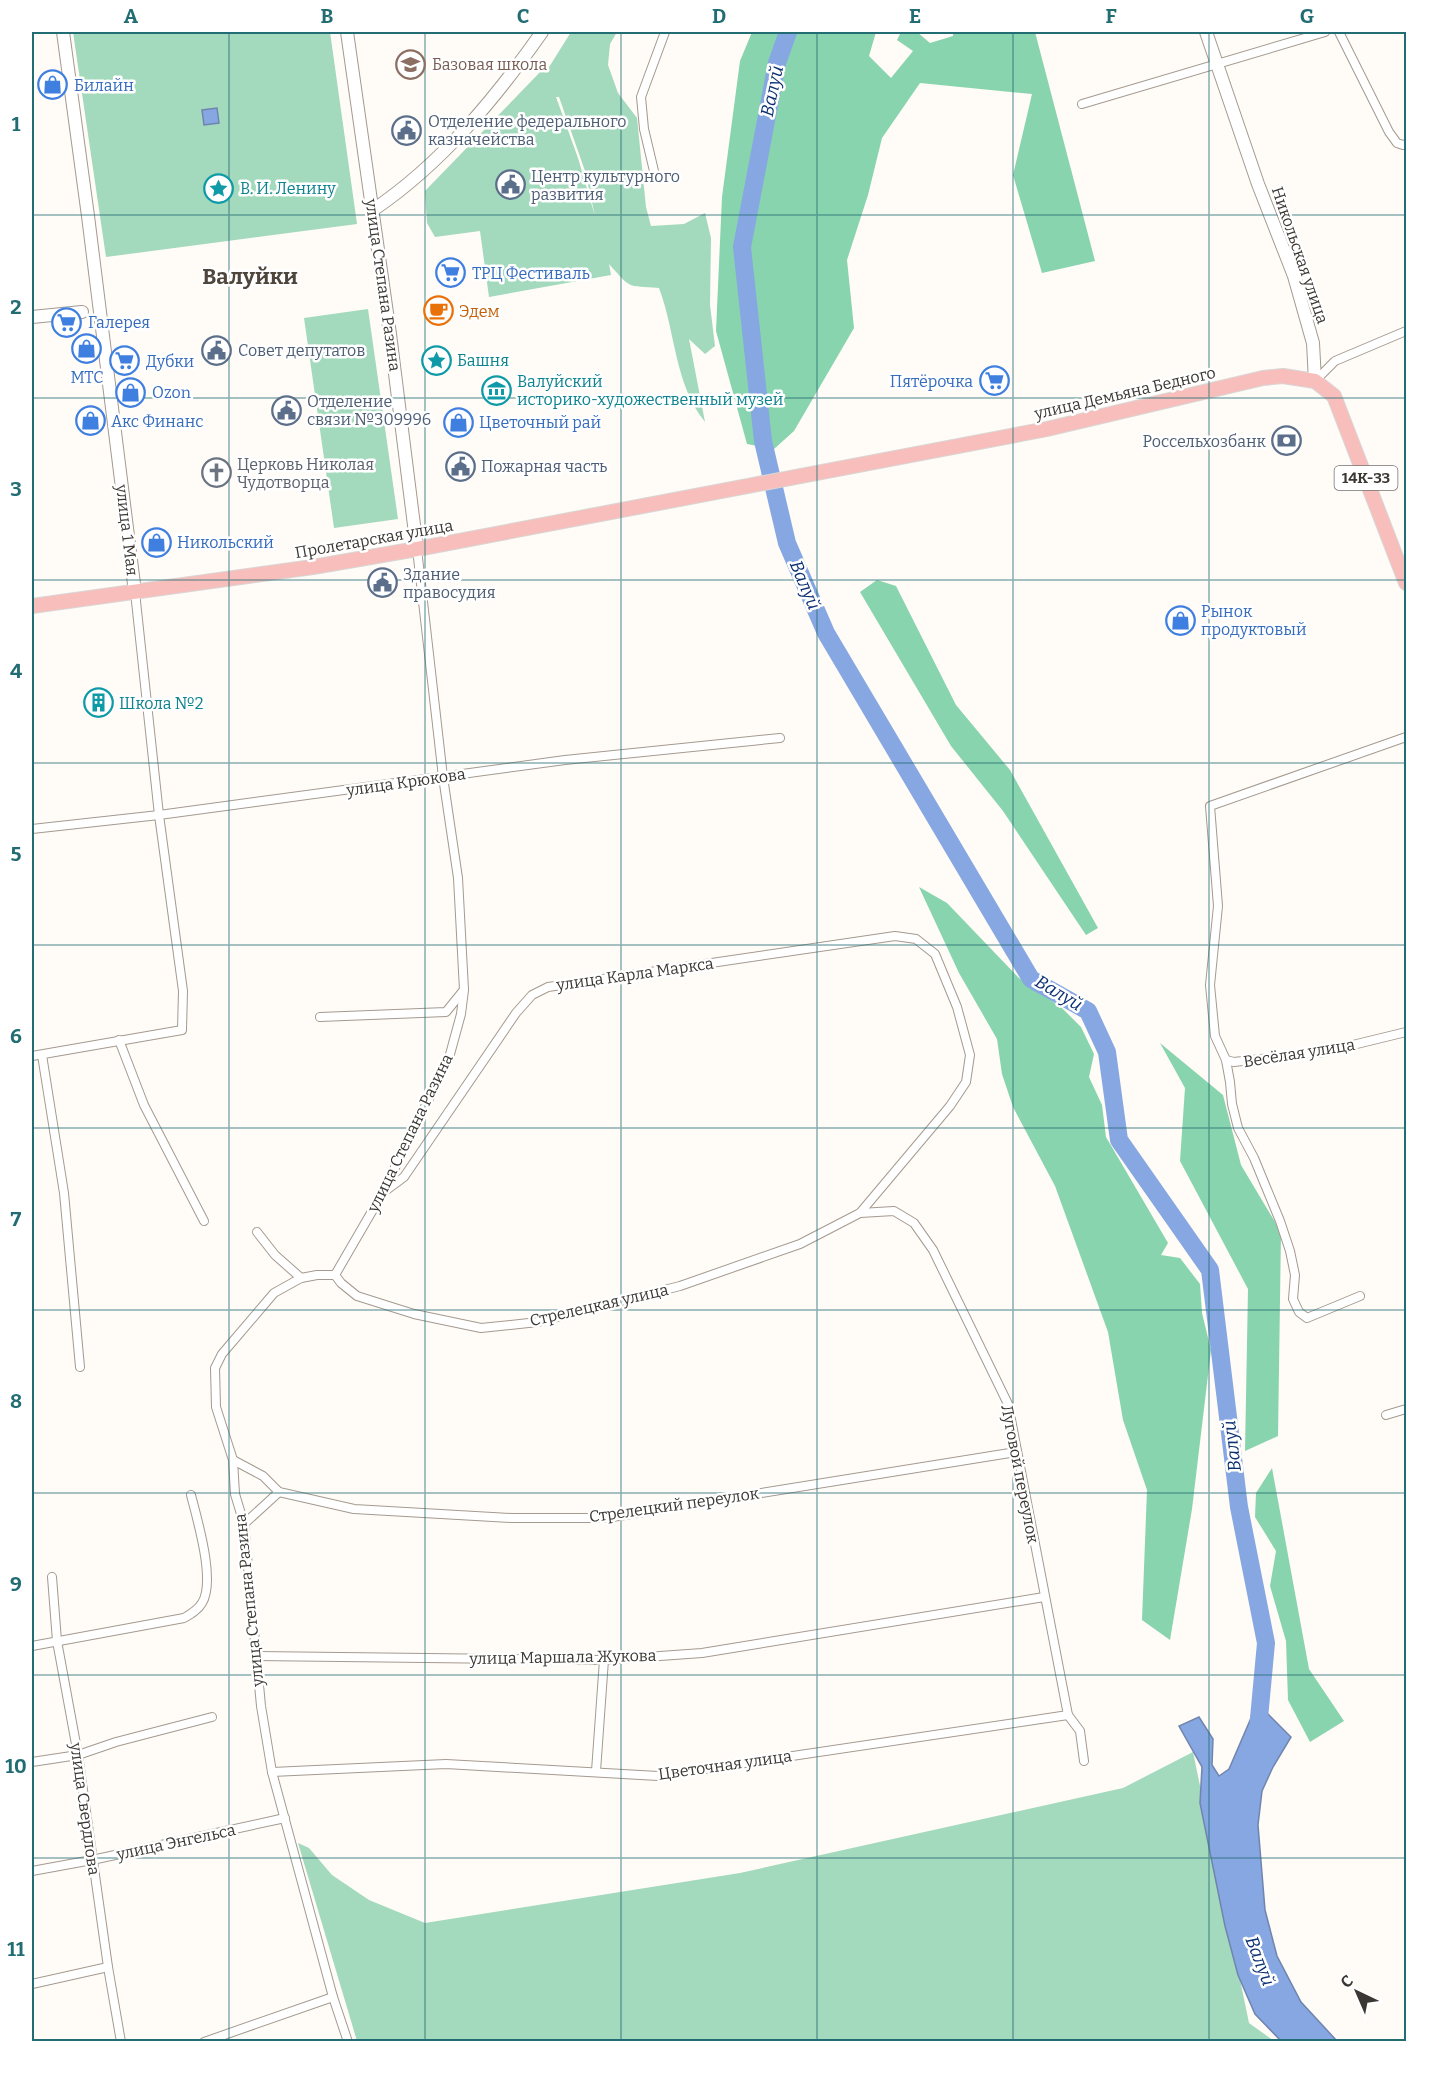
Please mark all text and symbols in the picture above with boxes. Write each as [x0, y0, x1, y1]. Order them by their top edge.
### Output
text: A [124, 4, 139, 28]
text: B [321, 4, 334, 28]
text: C [517, 4, 529, 28]
text: D [712, 4, 726, 28]
text: E [909, 4, 921, 28]
text: F [1105, 4, 1117, 28]
text: G [1300, 4, 1314, 28]
school or university icon: Базовая школа [395, 48, 427, 80]
place label: Базовая школа [432, 55, 548, 74]
water label: Валуй [756, 64, 788, 118]
shop icon: Билайн [37, 69, 69, 101]
place label: Билайн [74, 76, 134, 95]
text: 1 [12, 112, 21, 136]
place label: Отделение федерального казначейства [428, 112, 626, 149]
public building icon: Отделение федерального казначейства [391, 114, 423, 146]
place label: Центр культурного развития [531, 167, 680, 204]
public building icon: Центр культурного развития [494, 169, 526, 201]
place icon: В. И. Ленину [203, 172, 235, 204]
place label: В. И. Ленину [240, 179, 336, 198]
street label: Никольская улица [1268, 184, 1332, 326]
street label: улица Степана Разина [361, 197, 405, 373]
supermarket icon: ТРЦ Фестиваль [435, 257, 467, 289]
district label: Валуйки [202, 263, 298, 290]
place label: ТРЦ Фестиваль [472, 264, 590, 283]
text: 2 [10, 295, 22, 319]
cafe icon: Эдем [422, 295, 454, 327]
place label: Эдем [459, 302, 500, 321]
supermarket icon: Галерея [51, 306, 83, 338]
place label: Галерея [88, 313, 150, 332]
shop icon: МТС [71, 333, 103, 365]
public building icon: Совет депутатов [201, 334, 233, 366]
place label: Совет депутатов [238, 341, 365, 360]
place icon: Башня [420, 344, 452, 376]
supermarket icon: Дубки [109, 345, 141, 377]
place label: Башня [457, 351, 509, 370]
place label: Дубки [146, 352, 194, 371]
street label: улица Демьяна Бедного [1032, 363, 1217, 423]
supermarket icon: Пятёрочка [978, 365, 1010, 397]
place label: МТС [70, 368, 104, 387]
place label: Валуйский историко-художественный музей [517, 372, 783, 409]
place label: Пятёрочка [890, 372, 973, 391]
museum icon: Валуйский историко-художественный музей [480, 374, 512, 406]
shop icon: Ozon [115, 376, 147, 408]
place label: Ozon [152, 383, 191, 402]
place label: Отделение связи №309996 [307, 392, 431, 429]
public building icon: Отделение связи №309996 [270, 394, 302, 426]
shop icon: Акс Финанс [74, 405, 106, 437]
shop icon: Цветочный рай [442, 406, 474, 438]
place label: Акс Финанс [111, 412, 203, 431]
place label: Цветочный рай [479, 413, 601, 432]
bank icon: Россельхозбанк [1271, 425, 1303, 457]
place label: Россельхозбанк [1143, 432, 1267, 451]
public building icon: Пожарная часть [444, 450, 476, 482]
place label: Церковь Николая Чудотворца [237, 455, 374, 492]
church icon: Церковь Николая Чудотворца [200, 457, 232, 489]
place label: Пожарная часть [481, 457, 607, 476]
road number: 14К-33 [1334, 466, 1398, 490]
text: 3 [10, 477, 22, 501]
street label: улица 1 Мая [112, 482, 142, 577]
street label: Пролетарская улица [294, 516, 455, 562]
shop icon: Никольский [140, 526, 172, 558]
place label: Никольский [177, 533, 274, 552]
water label: Валуй [785, 557, 825, 613]
place label: Здание правосудия [403, 565, 496, 602]
public building icon: Здание правосудия [366, 567, 398, 599]
place label: Рынок продуктовый [1201, 602, 1306, 639]
shop icon: Рынок продуктовый [1164, 604, 1196, 636]
text: 4 [10, 659, 22, 683]
building icon: Школа №2 [82, 687, 114, 719]
place label: Школа №2 [119, 694, 204, 713]
street label: улица Крюкова [344, 764, 467, 800]
text: 5 [11, 842, 22, 866]
street label: улица Карла Маркса [554, 954, 715, 995]
water label: Валуй [1031, 970, 1087, 1016]
text: 6 [10, 1024, 22, 1048]
street label: Весёлая улица [1242, 1035, 1356, 1071]
street label: улица Степана Разина [363, 1050, 457, 1216]
text: 7 [11, 1207, 22, 1231]
street label: Стрелецкая улица [528, 1280, 670, 1330]
text: 8 [10, 1389, 22, 1413]
street label: Луговой переулок [997, 1403, 1043, 1545]
water label: Валуй [1218, 1419, 1246, 1473]
street label: Стрелецкий переулок [588, 1484, 761, 1526]
street label: улица Степана Разина [230, 1512, 268, 1688]
text: 9 [10, 1572, 22, 1596]
street label: улица Маршала Жукова [468, 1646, 657, 1668]
street label: улица Свердлова [66, 1741, 104, 1877]
street label: Цветочная улица [657, 1746, 793, 1784]
text: 10 [5, 1754, 27, 1778]
street label: улица Энгельса [114, 1820, 237, 1864]
water label: Валуй [1241, 1933, 1279, 1989]
text: 11 [7, 1937, 25, 1961]
north arrow [1327, 1962, 1387, 2022]
text: С [1337, 1971, 1357, 1992]

